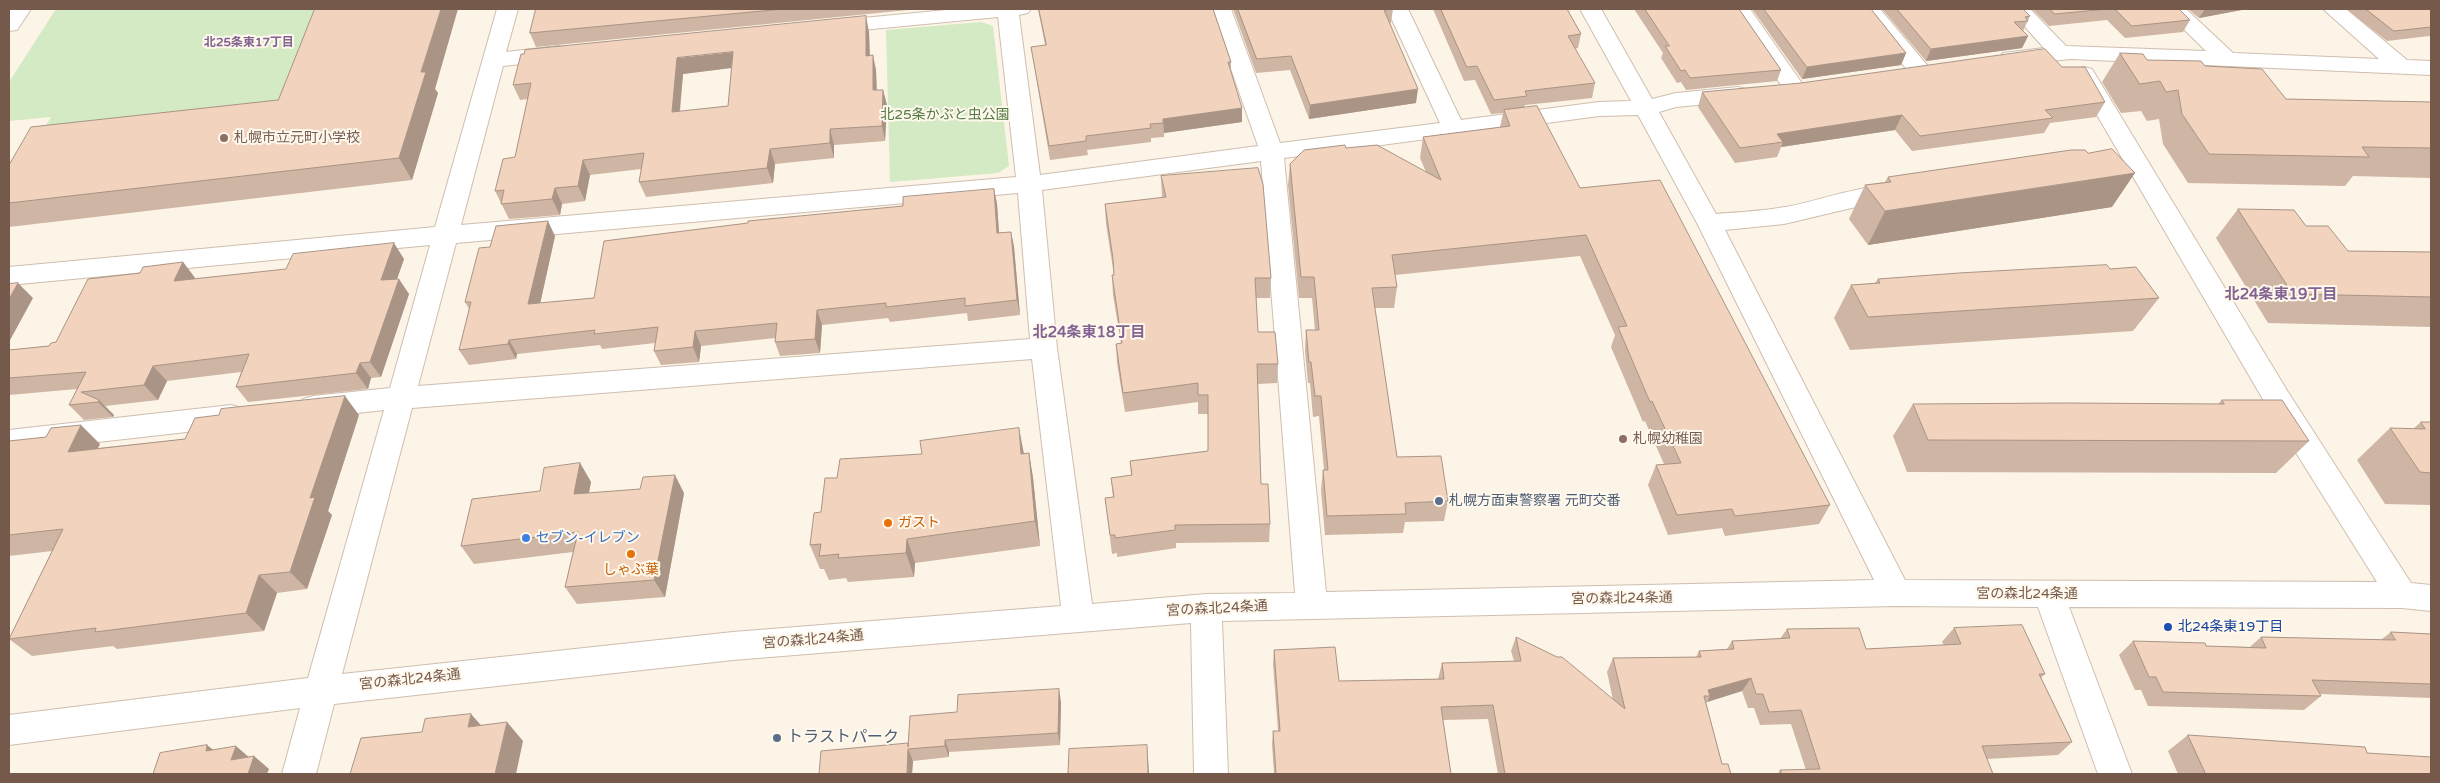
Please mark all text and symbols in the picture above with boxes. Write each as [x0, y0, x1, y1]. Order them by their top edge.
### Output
district label: 北25条東17丁目 [204, 36, 294, 50]
park label: 北25条かぶと虫公園 [880, 107, 1010, 123]
place label: 札幌市立元町小学校 [234, 130, 360, 146]
marker: 札幌市立元町小学校 [218, 132, 230, 144]
district label: 北24条東19丁目 [2225, 286, 2337, 304]
district label: 北24条東18丁目 [1033, 324, 1145, 342]
place label: 札幌幼稚園 [1633, 431, 1703, 447]
marker: 札幌幼稚園 [1617, 433, 1629, 445]
place label: 札幌方面東警察署 元町交番 [1449, 493, 1621, 509]
marker: 札幌方面東警察署 元町交番 [1433, 495, 1445, 507]
place label: ガスト [898, 515, 940, 531]
marker: ガスト [882, 517, 894, 529]
place label: セブン-イレブン [536, 530, 640, 546]
marker: セブン-イレブン [520, 532, 532, 544]
marker: しゃぶ葉 [625, 548, 637, 560]
place label: しゃぶ葉 [603, 562, 659, 578]
street label: 宮の森北24条通 [1976, 586, 2078, 602]
street label: 宮の森北24条通 [1571, 590, 1673, 608]
street label: 宮の森北24条通 [1166, 598, 1268, 620]
place label: 北24条東19丁目 [2178, 619, 2283, 635]
marker: 北24条東19丁目 [2162, 621, 2174, 633]
street label: 宮の森北24条通 [762, 627, 864, 653]
street label: 宮の森北24条通 [359, 666, 461, 694]
place label: トラストパーク [787, 728, 899, 748]
marker: トラストパーク [771, 732, 783, 744]

